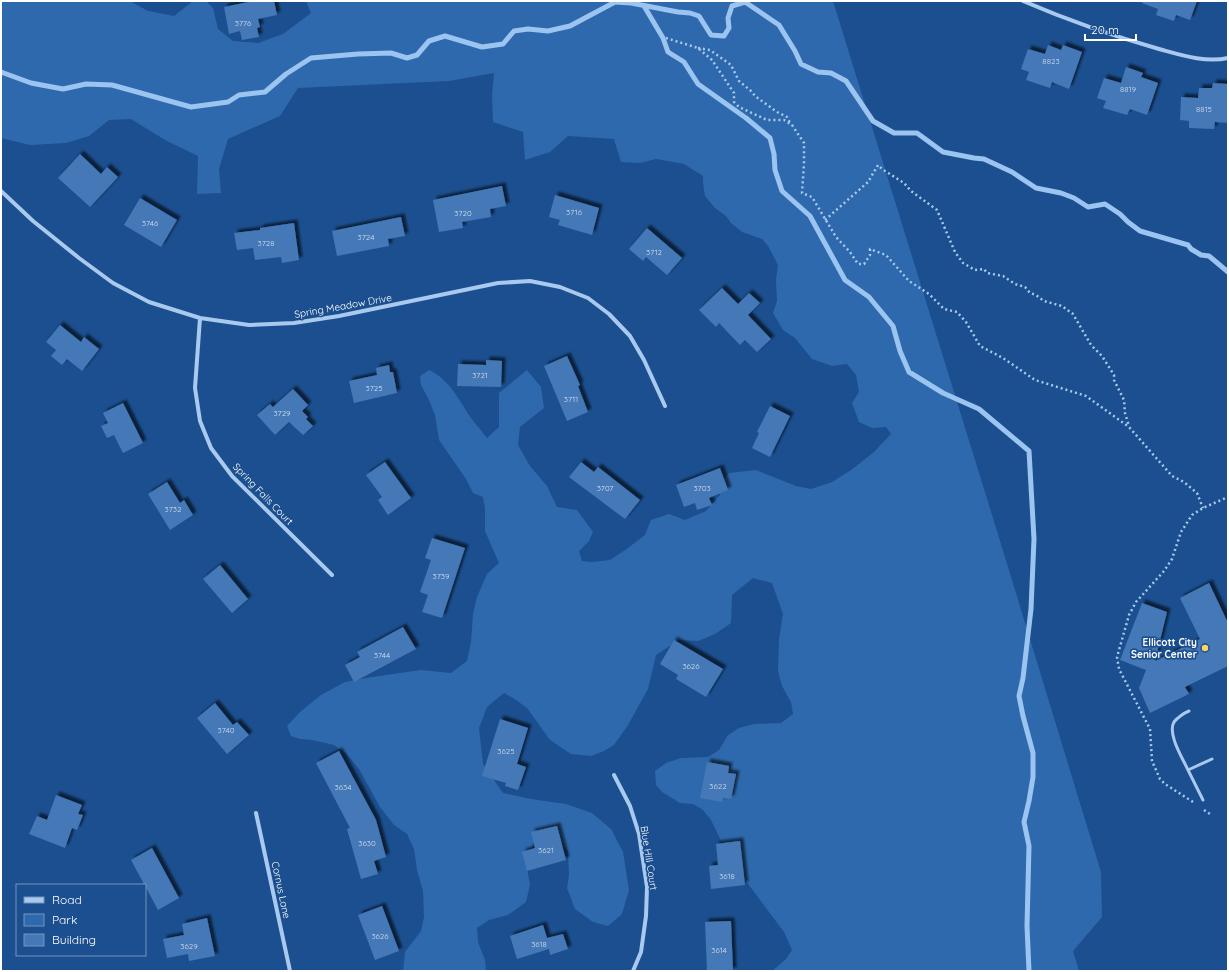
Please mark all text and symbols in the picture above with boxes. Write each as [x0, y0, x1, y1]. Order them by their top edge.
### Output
scale bar [1085, 16, 1136, 42]
house number: 3776 [235, 18, 252, 28]
text: 20 m [1091, 22, 1119, 37]
house number: 8823 [1042, 56, 1060, 66]
house number: 8819 [1120, 84, 1137, 94]
house number: 8815 [1196, 104, 1212, 114]
house number: 3716 [566, 207, 583, 217]
house number: 3720 [454, 208, 472, 218]
house number: 3746 [142, 218, 159, 228]
house number: 3724 [358, 232, 374, 242]
house number: 3728 [257, 238, 275, 248]
house number: 3712 [646, 247, 663, 257]
street label: Spring Meadow Drive [293, 291, 393, 321]
house number: 3721 [472, 370, 488, 380]
house number: 3725 [365, 383, 383, 393]
house number: 3711 [564, 394, 578, 404]
house number: 3729 [273, 408, 291, 418]
street label: Spring Falls Court [230, 460, 296, 528]
house number: 3707 [597, 483, 613, 493]
house number: 3703 [693, 483, 711, 493]
house number: 3732 [165, 504, 182, 514]
house number: 3739 [433, 571, 450, 581]
place label: Ellicott City Senior Center [1131, 636, 1198, 661]
marker: Ellicott City Senior Center [1200, 643, 1210, 653]
house number: 3744 [374, 650, 390, 660]
house number: 3626 [682, 661, 700, 671]
house number: 3740 [218, 725, 235, 735]
house number: 3625 [497, 746, 515, 756]
house number: 3622 [709, 781, 727, 791]
house number: 3634 [335, 782, 351, 792]
street label: Blue Hill Court [637, 825, 661, 892]
house number: 3630 [358, 838, 376, 848]
house number: 3621 [538, 845, 554, 855]
street label: Cornus Lane [269, 860, 293, 920]
house number: 3618 [719, 871, 735, 881]
legend [16, 884, 146, 956]
text: Road [52, 892, 82, 907]
text: Park [52, 912, 77, 927]
house number: 3626 [371, 931, 389, 941]
text: Building [52, 932, 96, 947]
house number: 3618 [531, 939, 547, 949]
house number: 3629 [180, 941, 198, 951]
house number: 3614 [711, 945, 727, 955]

